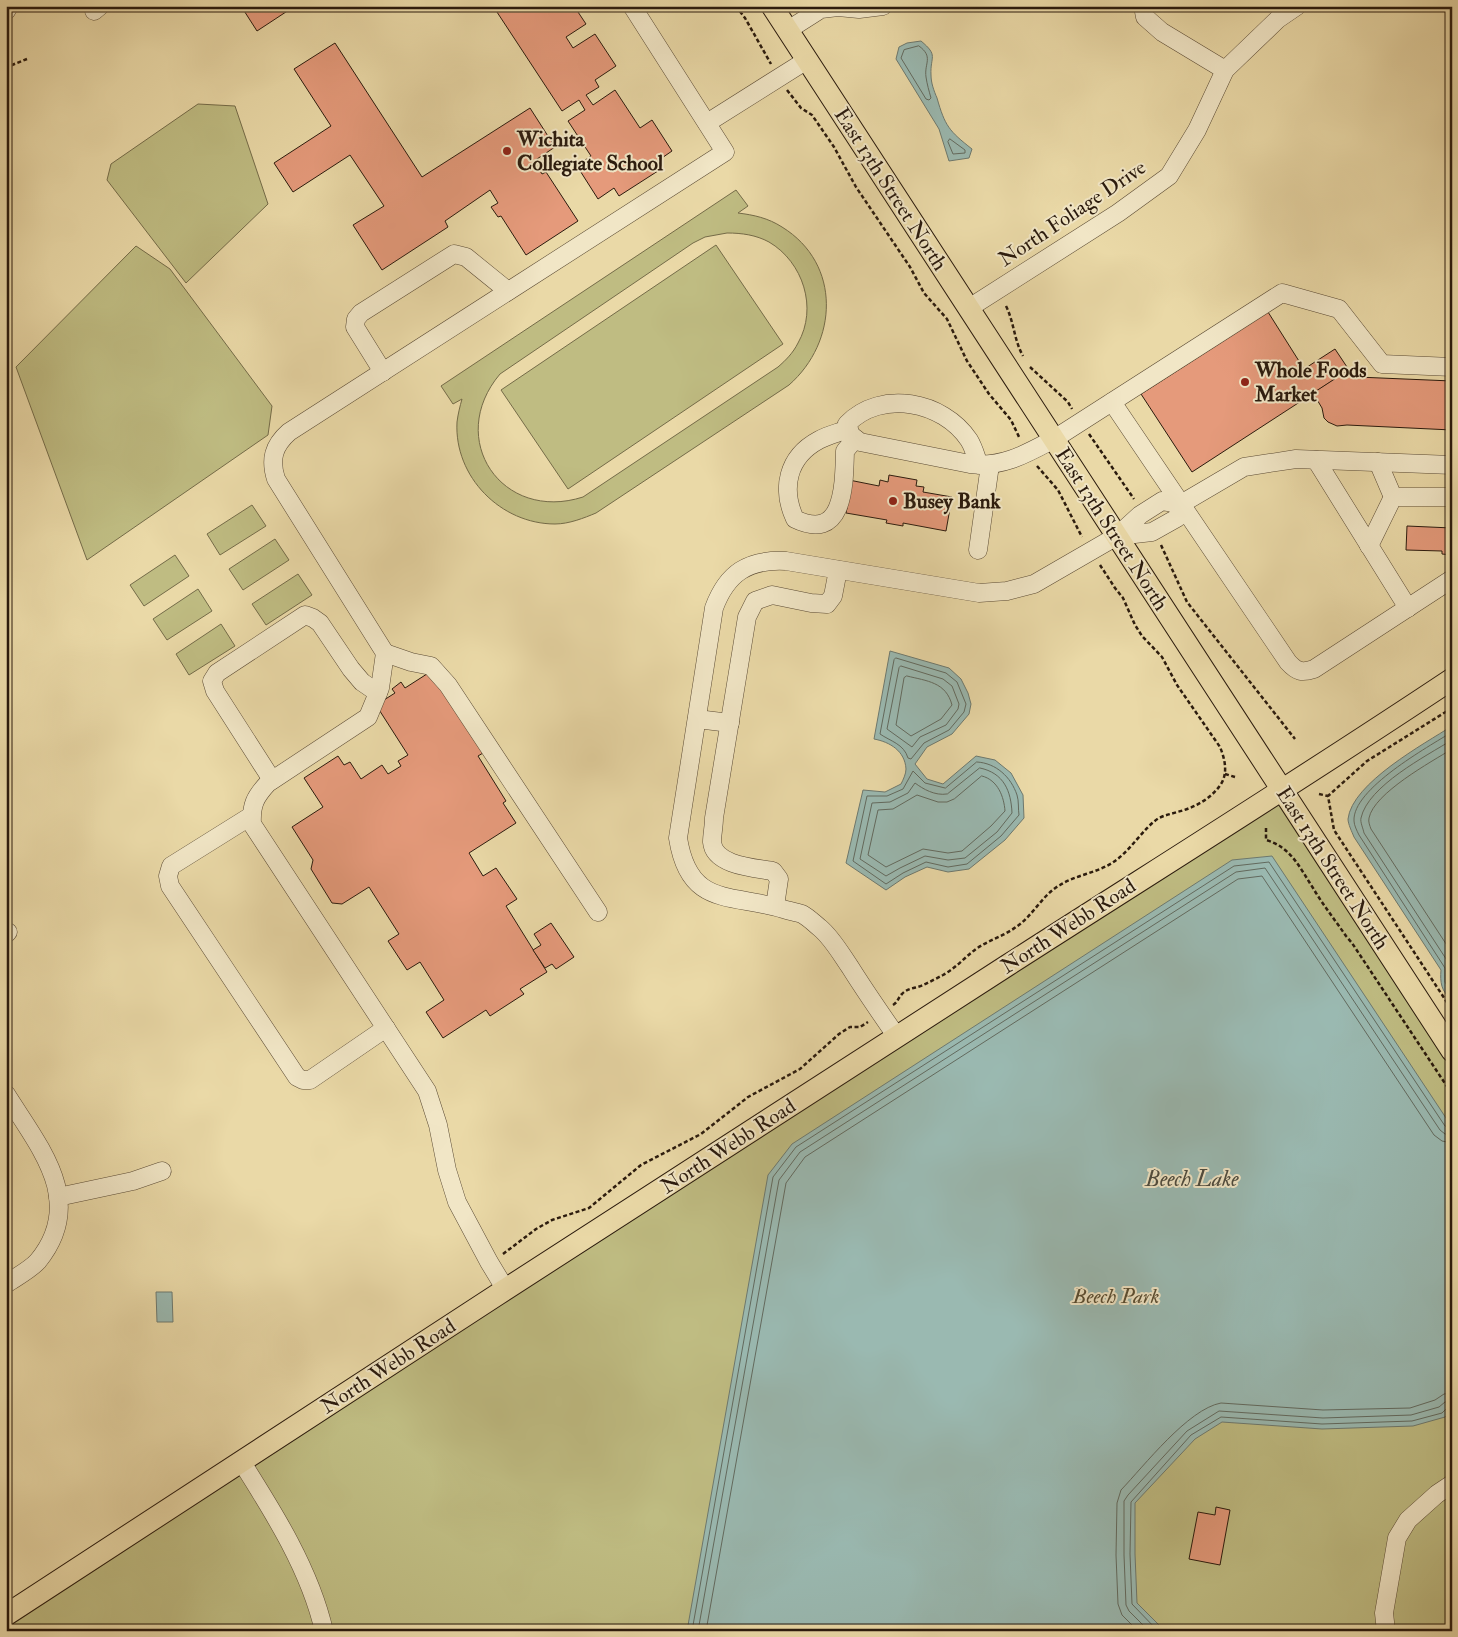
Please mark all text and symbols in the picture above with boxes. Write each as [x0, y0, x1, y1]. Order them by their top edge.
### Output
street label: East 13th Street North [828, 103, 953, 276]
place label: Wichita Collegiate School [516, 126, 664, 177]
marker: Wichita Collegiate School [501, 145, 513, 157]
street label: North Foliage Drive [993, 154, 1151, 273]
place label: Whole Foods Market [1254, 357, 1367, 408]
marker: Whole Foods Market [1239, 376, 1251, 388]
street label: East 13th Street North [1049, 443, 1174, 616]
place label: Busey Bank [903, 488, 1001, 515]
marker: Busey Bank [887, 495, 899, 507]
street label: East 13th Street North [1270, 782, 1395, 955]
street label: North Webb Road [996, 872, 1141, 980]
street label: North Webb Road [656, 1092, 801, 1200]
water label: Beech Lake [1144, 1165, 1239, 1193]
park label: Beech Park [1072, 1283, 1159, 1310]
street label: North Webb Road [316, 1312, 461, 1420]

